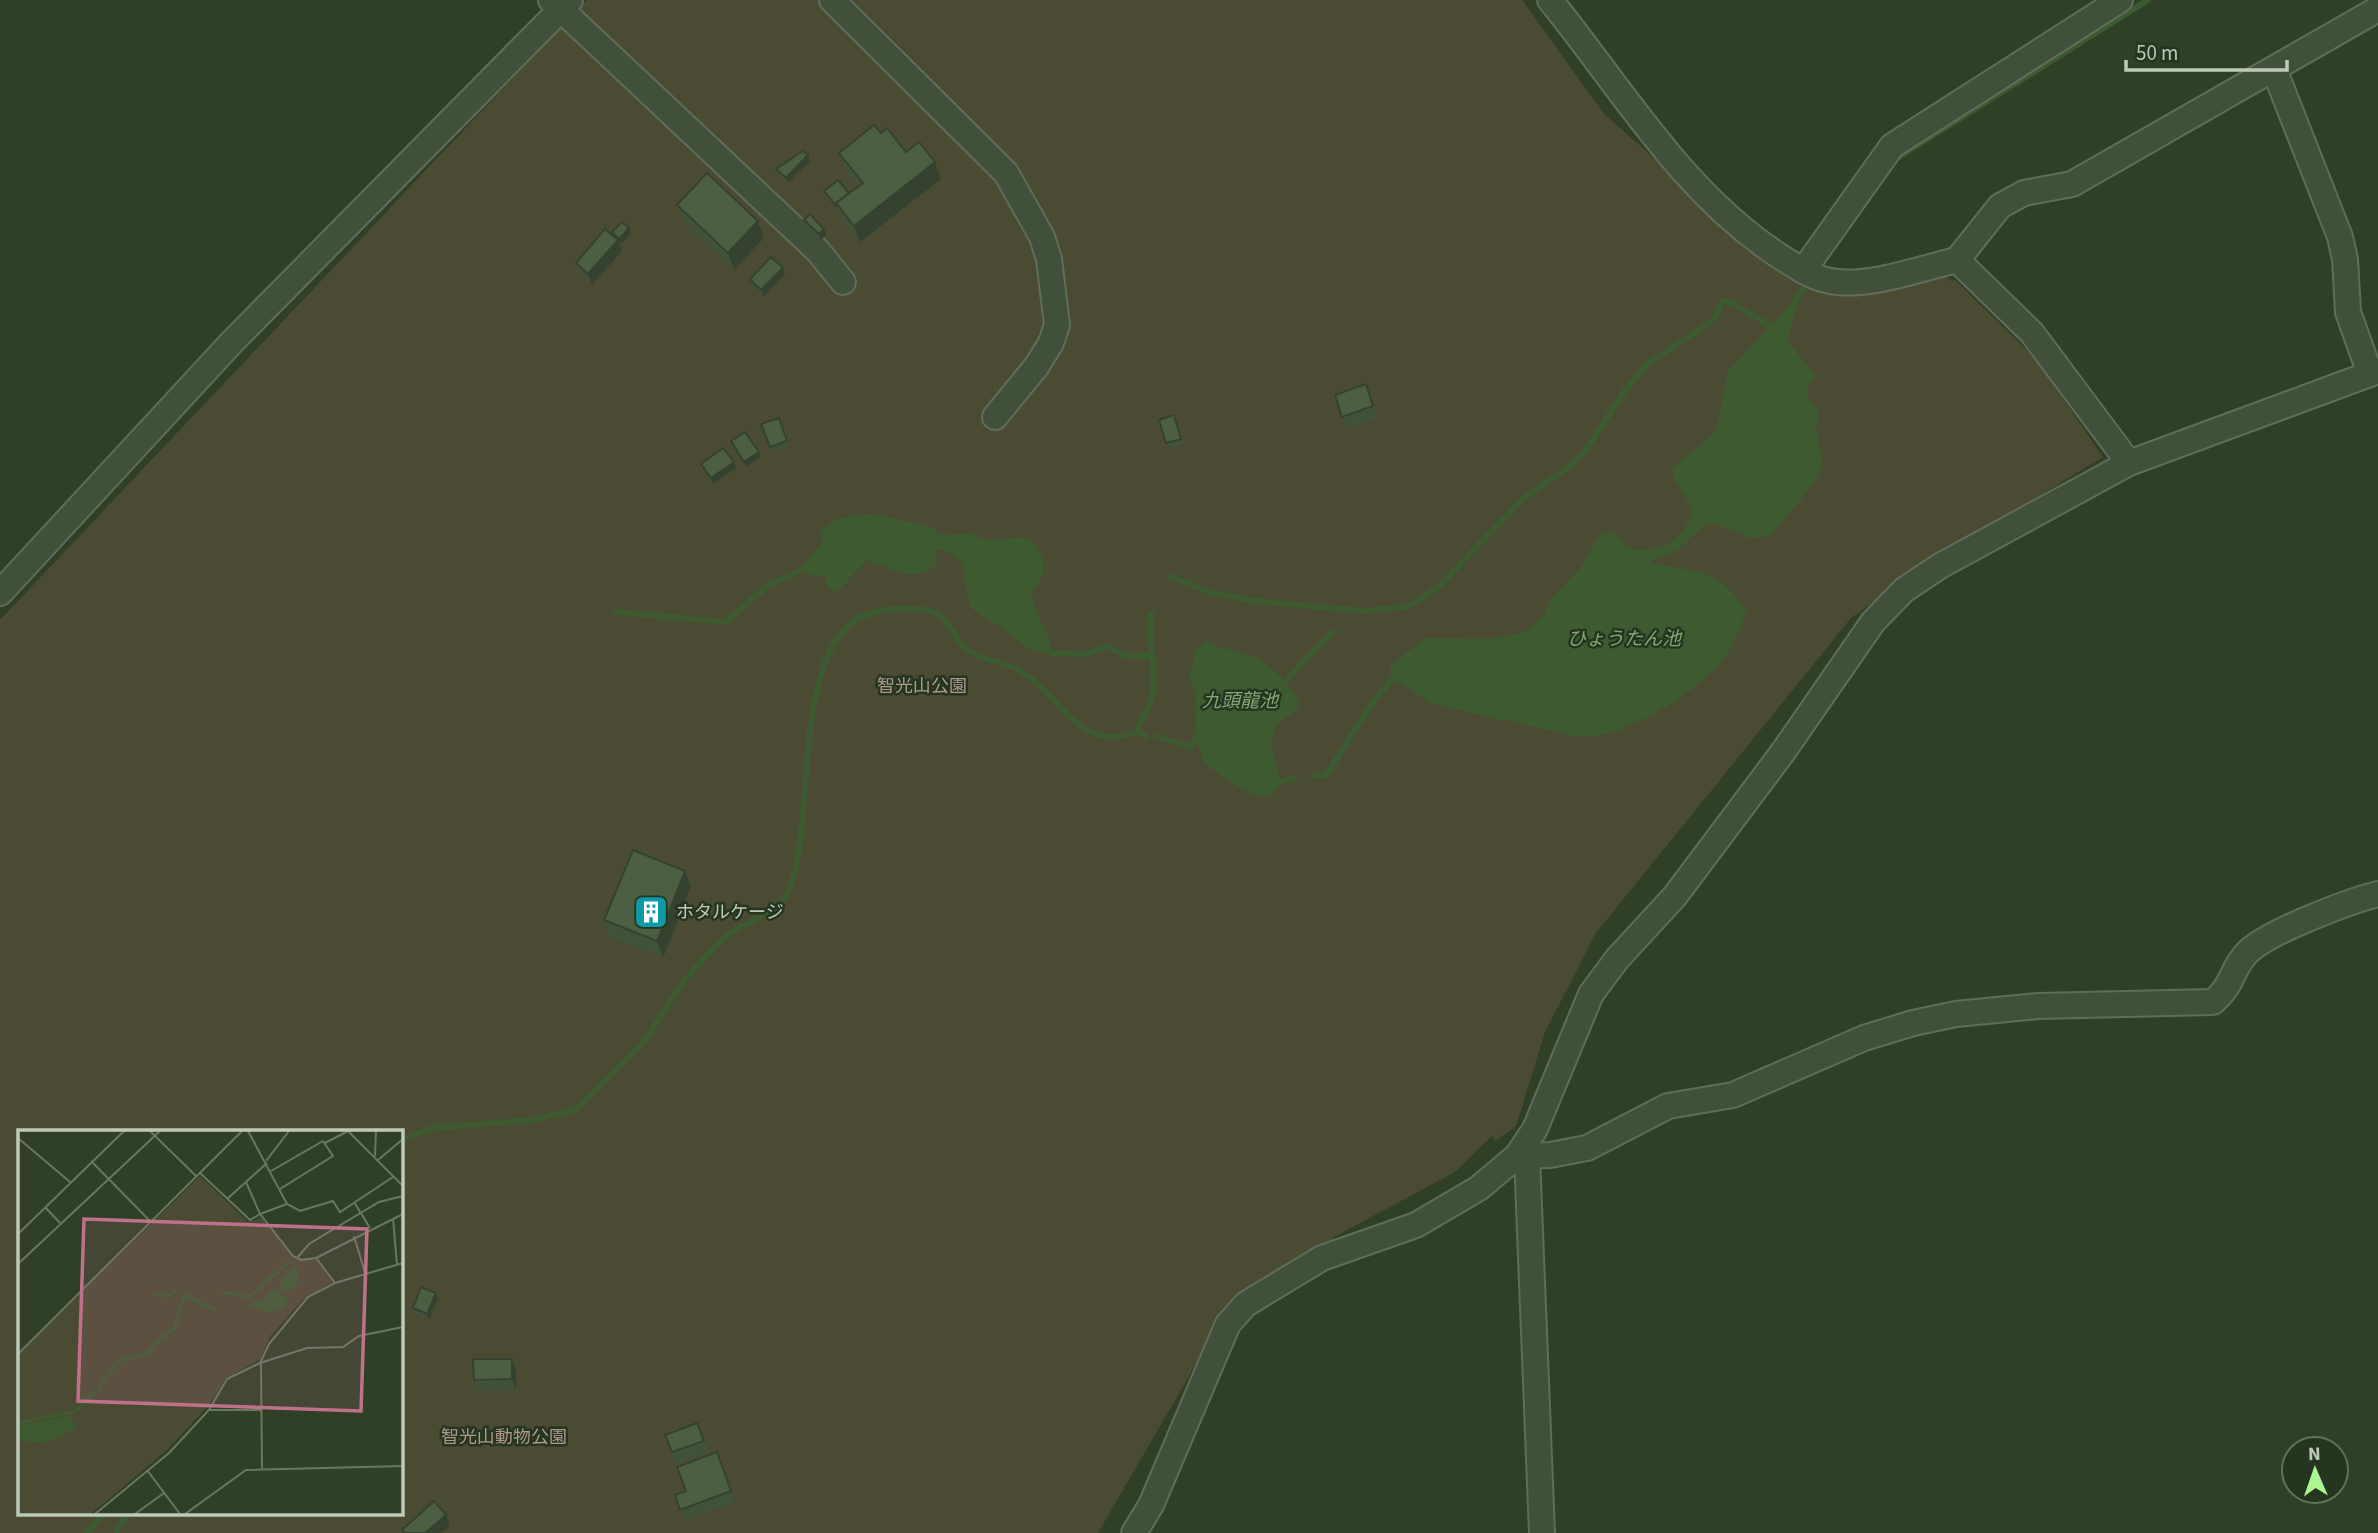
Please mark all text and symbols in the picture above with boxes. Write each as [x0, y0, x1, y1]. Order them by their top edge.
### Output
scale bar [2126, 28, 2287, 72]
text: 50 m [2136, 38, 2178, 68]
water label: ひょうたん池 [1567, 626, 1683, 653]
park label: 智光山公園 [877, 674, 967, 699]
water label: 九頭龍池 [1202, 688, 1280, 715]
building icon: ホタルケージ [632, 893, 670, 931]
place label: ホタルケージ [676, 900, 784, 925]
inset map [18, 1130, 402, 1516]
park label: 智光山動物公園 [441, 1425, 567, 1450]
north arrow [2280, 1435, 2350, 1505]
text: N [2308, 1441, 2321, 1468]

